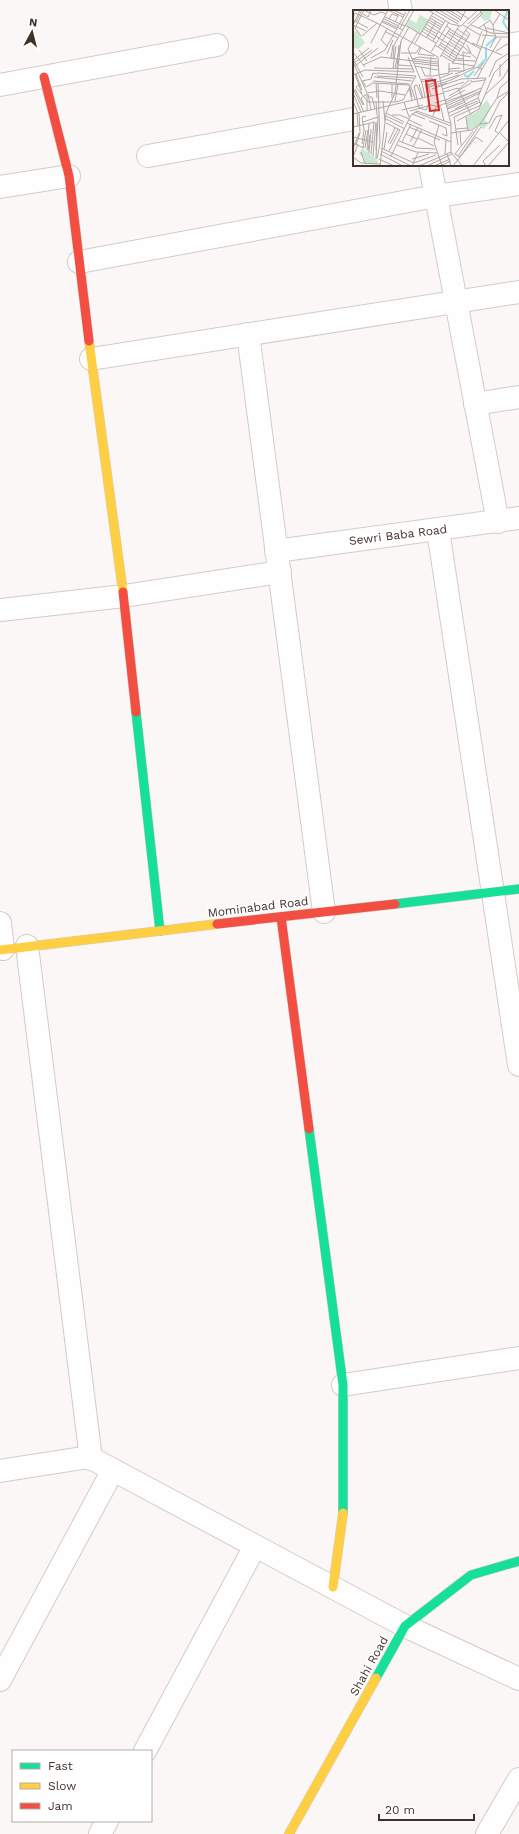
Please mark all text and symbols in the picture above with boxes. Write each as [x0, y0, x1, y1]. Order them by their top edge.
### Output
inset map [353, 10, 509, 166]
north arrow [12, 12, 52, 52]
text: N [28, 16, 38, 30]
street label: Sewri Baba Road [348, 522, 448, 548]
street label: Mominabad Road [207, 894, 309, 920]
street label: Shahi Road [347, 1634, 391, 1698]
legend [12, 1750, 152, 1822]
text: Fast [48, 1759, 73, 1773]
text: Slow [48, 1779, 76, 1793]
scale bar [379, 1796, 474, 1822]
text: Jam [48, 1799, 73, 1813]
text: 20 m [385, 1803, 415, 1817]

